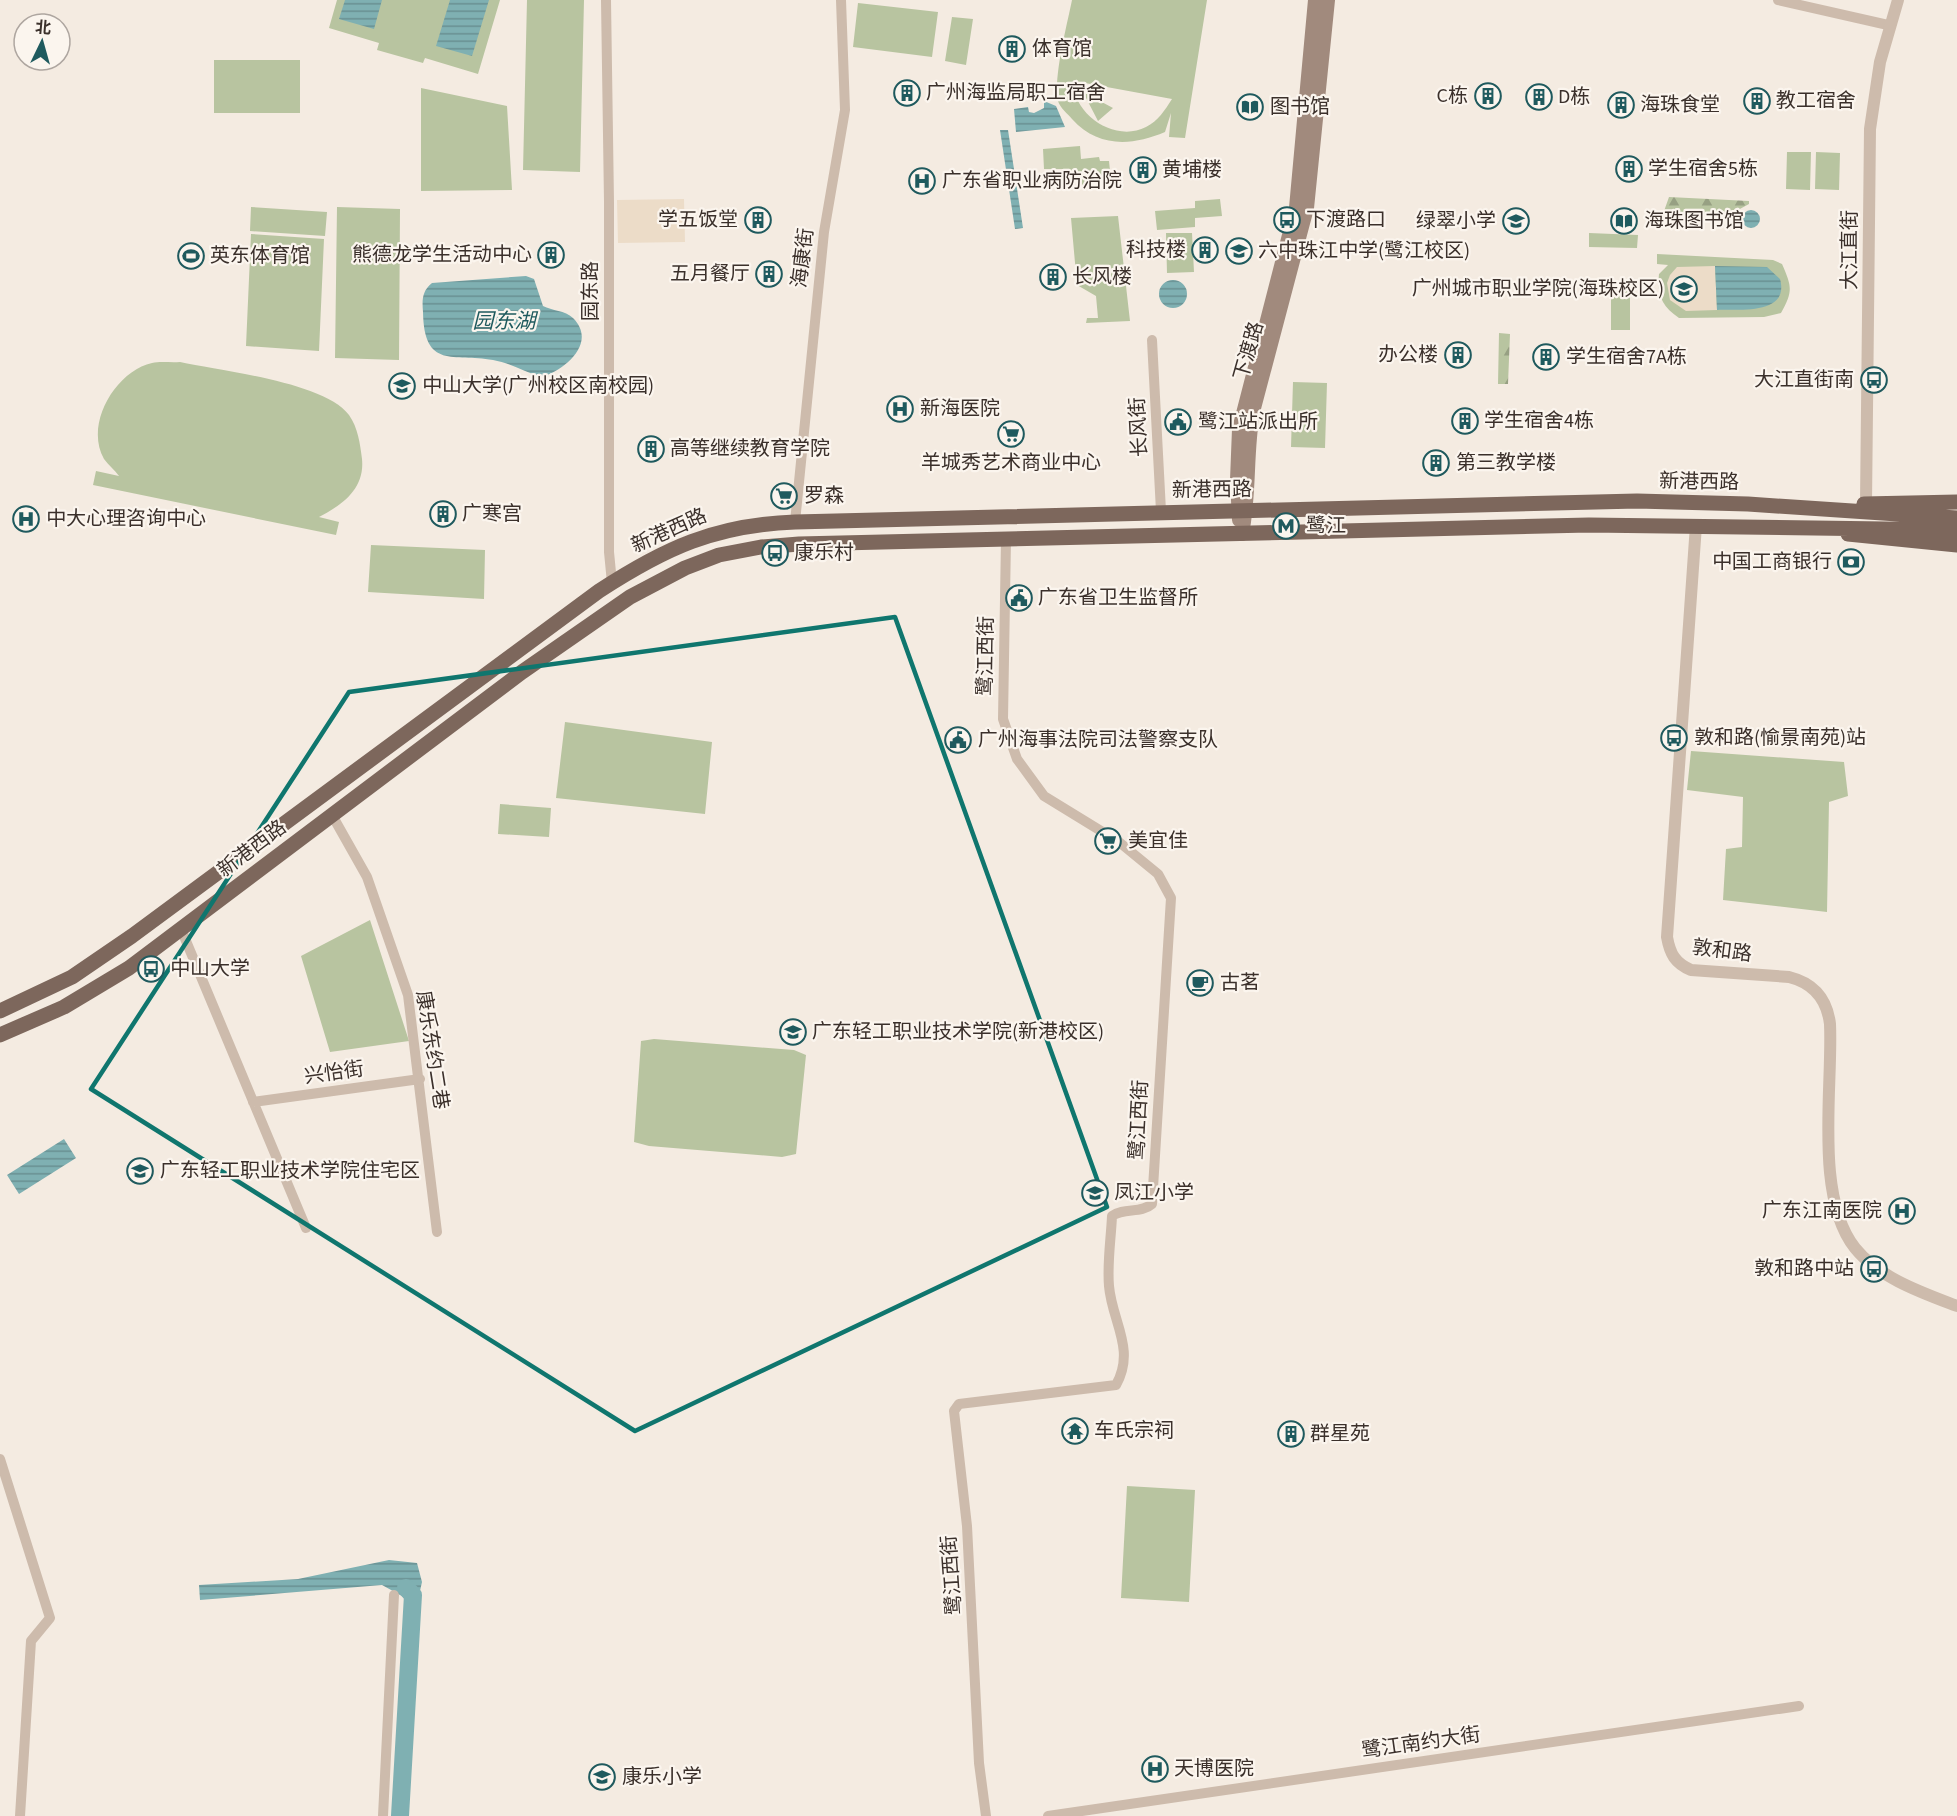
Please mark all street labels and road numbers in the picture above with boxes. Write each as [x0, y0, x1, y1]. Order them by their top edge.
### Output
street label: 大江直街 [1836, 210, 1864, 290]
street label: 海康街 [785, 227, 821, 289]
street label: 园东路 [577, 261, 605, 321]
street label: 下渡路 [1227, 318, 1271, 384]
street label: 长风街 [1123, 396, 1155, 458]
street label: 新港西路 [1659, 467, 1739, 497]
street label: 新港西路 [1172, 475, 1252, 505]
street label: 新港西路 [627, 502, 711, 560]
street label: 鹭江西街 [971, 616, 1001, 696]
street label: 新港西路 [212, 814, 292, 884]
street label: 敦和路 [1691, 933, 1753, 969]
street label: 康乐东约二巷 [409, 989, 455, 1111]
street label: 兴怡街 [302, 1055, 366, 1091]
street label: 鹭江西街 [1123, 1079, 1155, 1161]
street label: 鹭江西街 [935, 1534, 969, 1616]
street label: 鹭江南约大街 [1360, 1721, 1482, 1765]

